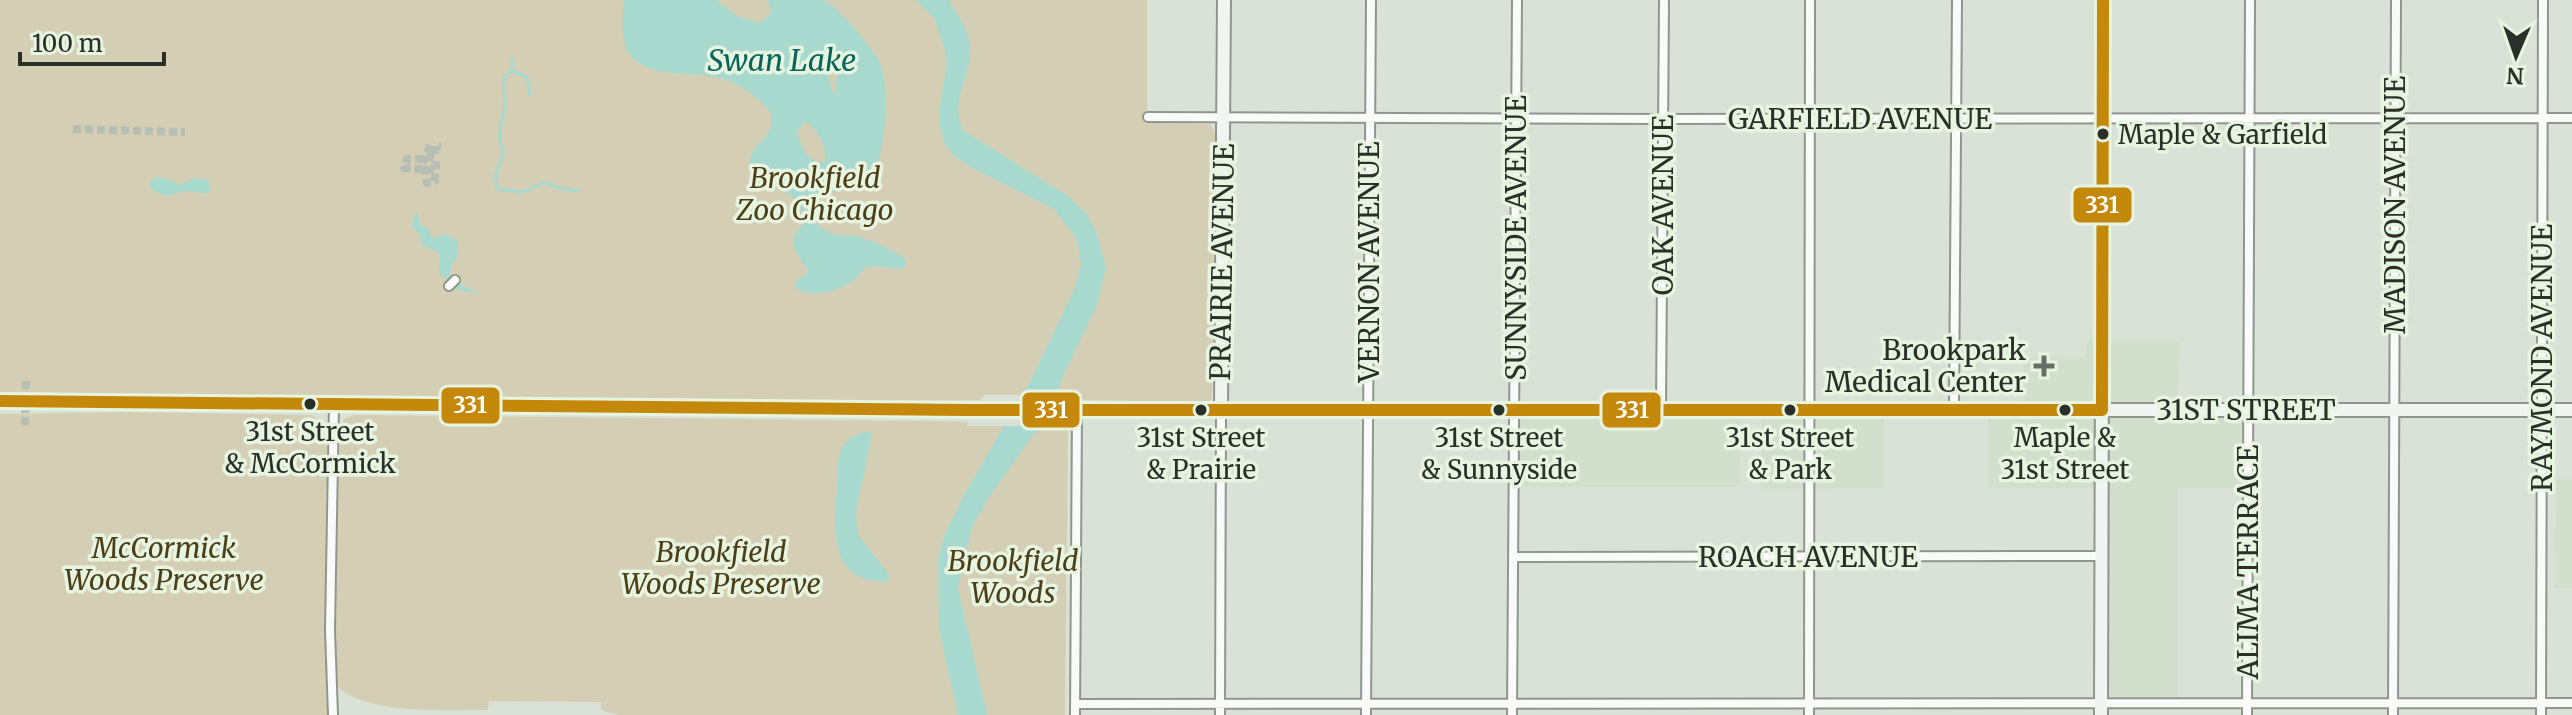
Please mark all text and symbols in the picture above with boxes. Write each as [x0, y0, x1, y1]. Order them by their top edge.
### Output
scale bar [20, 16, 164, 66]
north arrow [2476, 16, 2556, 96]
text: 100 m [32, 28, 103, 59]
water label: Swan Lake [708, 41, 856, 79]
text: N [2506, 62, 2524, 90]
street label: MADISON AVENUE [2377, 76, 2413, 334]
street label: SUNNYSIDE AVENUE [1498, 95, 1534, 381]
street label: GARFIELD AVENUE [1728, 101, 1992, 137]
street label: OAK AVENUE [1645, 114, 1681, 295]
place label: Maple & Garfield [2118, 118, 2327, 151]
marker: Maple & Garfield [2095, 126, 2111, 142]
street label: VERNON AVENUE [1351, 141, 1387, 383]
street label: PRAIRIE AVENUE [1202, 143, 1242, 381]
park label: Brookfield Zoo Chicago [735, 160, 894, 228]
line badge: 331 [2072, 186, 2133, 224]
text: 331 [2085, 191, 2119, 219]
street label: RAYMOND AVENUE [2524, 224, 2560, 492]
place label: Brookpark Medical Center [1825, 332, 2026, 400]
marker: Brookpark Medical Center [2033, 355, 2055, 377]
line badge: 331 [440, 386, 501, 425]
text: 331 [453, 391, 487, 419]
line badge: 331 [1021, 391, 1081, 429]
line badge: 331 [1601, 391, 1662, 429]
street label: 31ST STREET [2156, 392, 2336, 428]
marker: 31st Street & McCormick [302, 396, 318, 412]
text: 331 [1034, 396, 1068, 424]
text: 331 [1615, 396, 1649, 424]
marker: 31st Street & Prairie [1193, 402, 1209, 418]
marker: 31st Street & Sunnyside [1491, 402, 1507, 418]
marker: 31st Street & Park [1782, 402, 1798, 418]
marker: Maple & 31st Street [2057, 402, 2073, 418]
place label: 31st Street & McCormick [224, 415, 396, 480]
place label: 31st Street & Prairie [1137, 421, 1265, 486]
place label: 31st Street & Sunnyside [1421, 421, 1577, 486]
place label: 31st Street & Park [1726, 421, 1854, 486]
place label: Maple & 31st Street [2001, 421, 2129, 486]
street label: ALIMA TERRACE [2230, 444, 2266, 680]
park label: McCormick Woods Preserve [64, 530, 264, 598]
park label: Brookfield Woods Preserve [621, 534, 821, 602]
street label: ROACH AVENUE [1698, 539, 1918, 575]
park label: Brookfield Woods [948, 543, 1078, 611]

